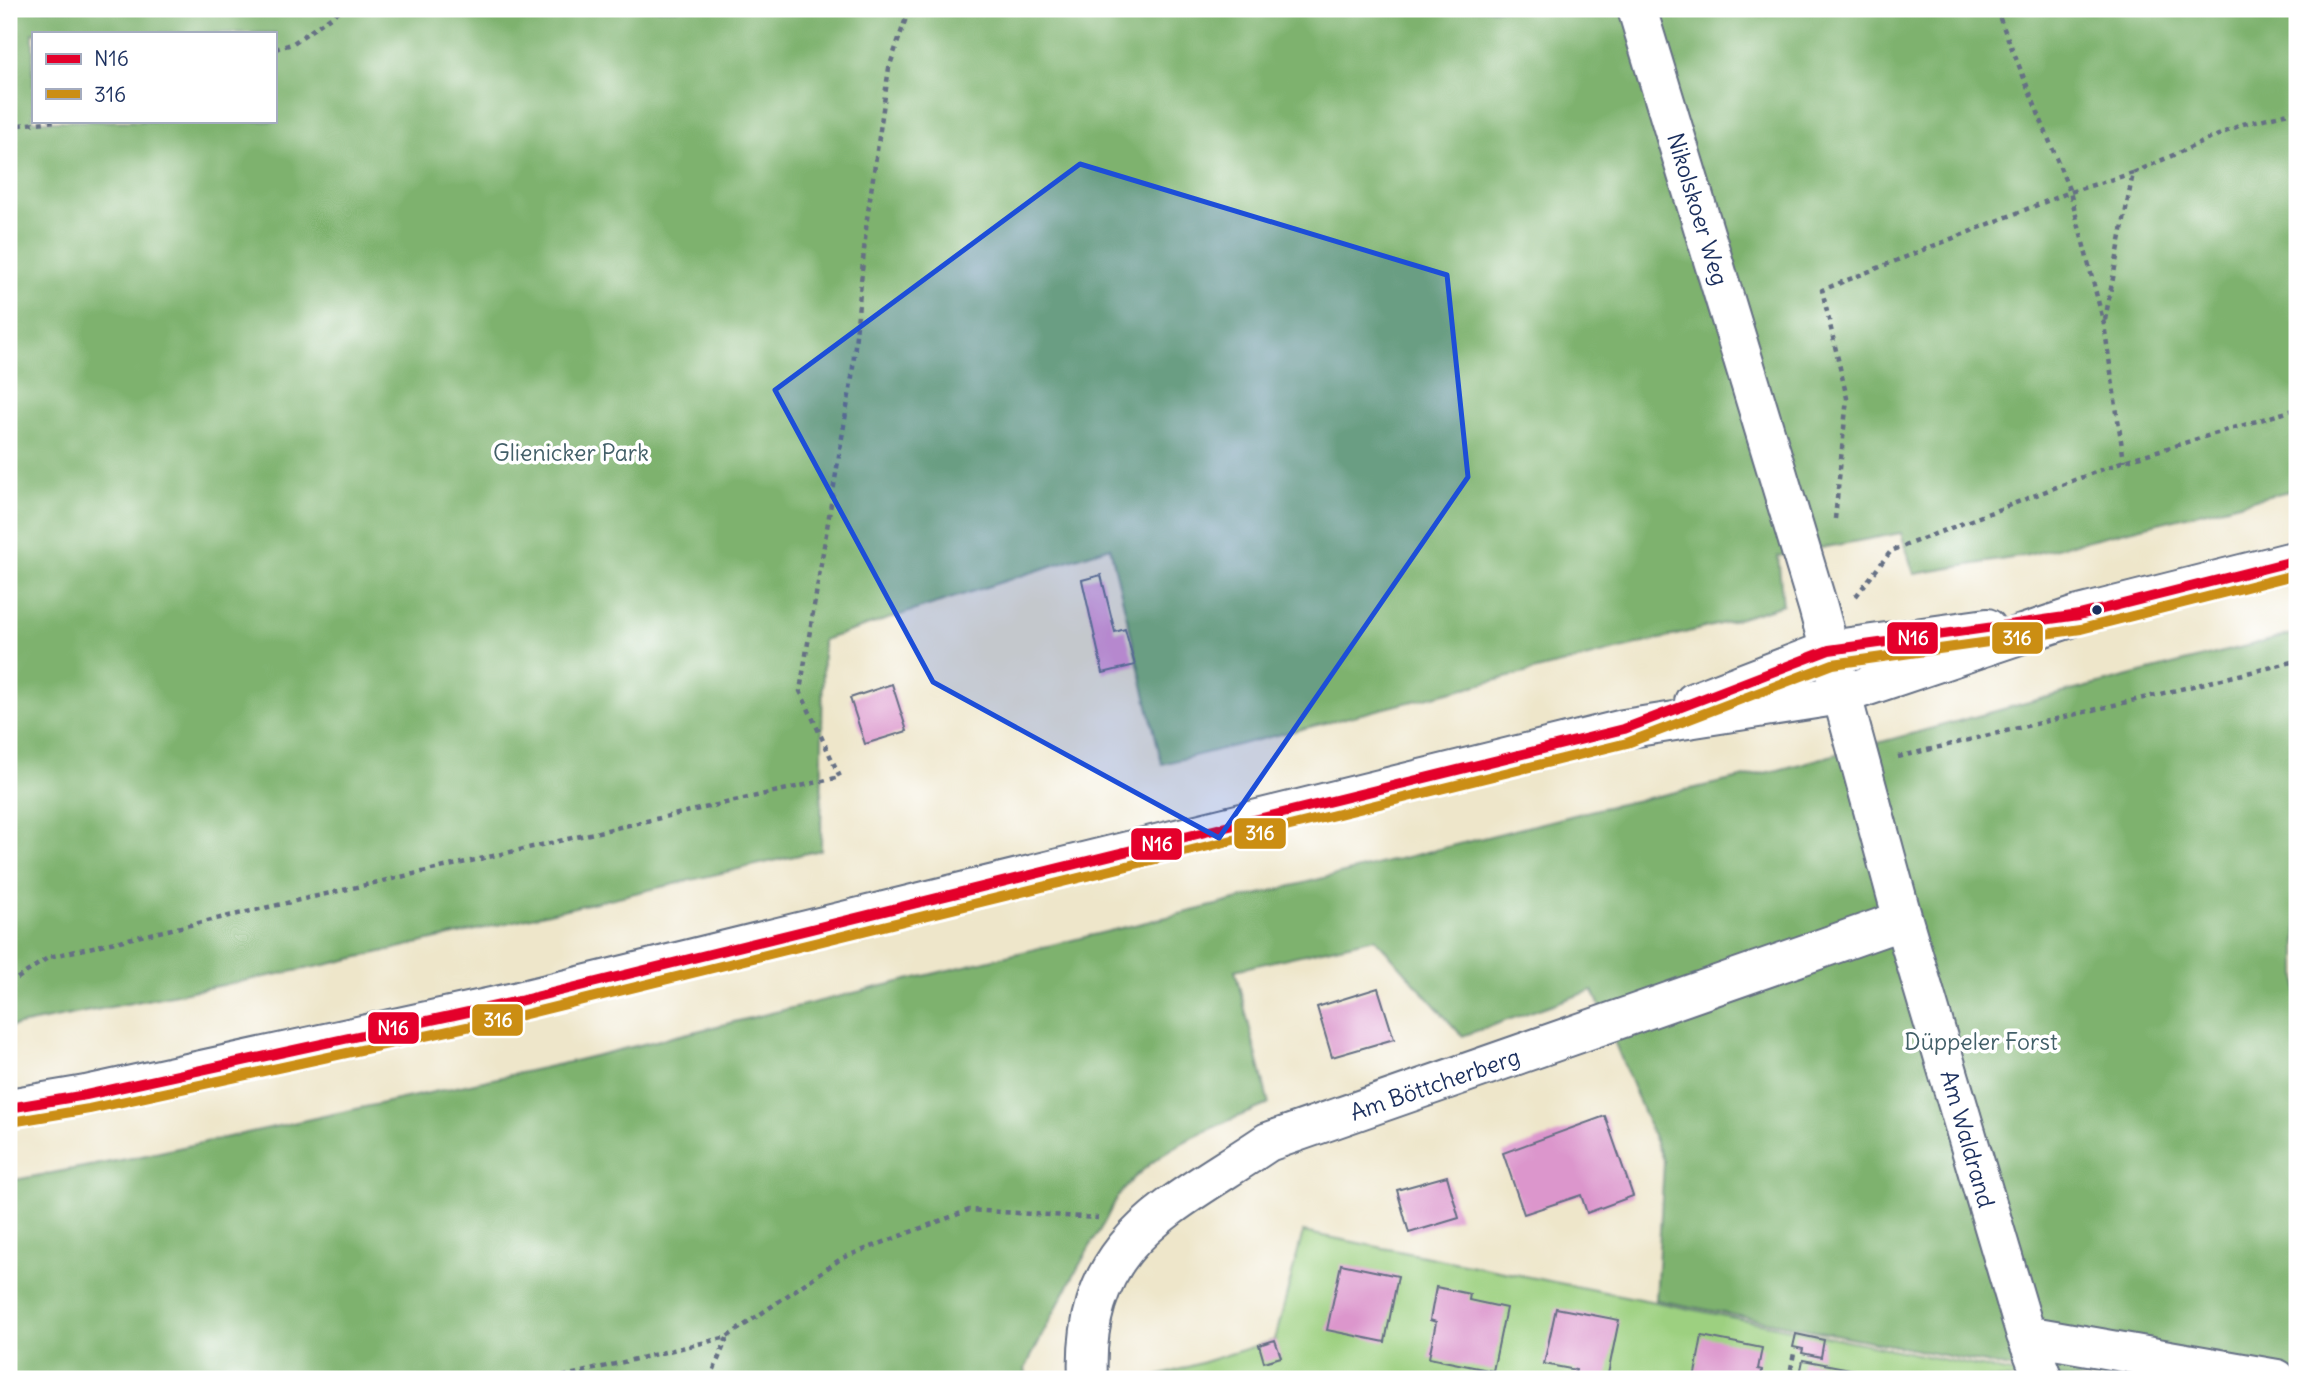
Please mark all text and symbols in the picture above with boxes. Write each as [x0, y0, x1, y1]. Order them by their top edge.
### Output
legend [32, 32, 276, 122]
text: N16 [94, 45, 129, 72]
text: 316 [94, 81, 126, 108]
street label: Nikolskoer Weg [1661, 129, 1735, 289]
park label: Glienicker Park [493, 438, 649, 467]
unlabelled marker [2090, 603, 2104, 617]
line badge: N16 [1886, 621, 1939, 655]
line badge: 316 [1991, 621, 2044, 655]
text: N16 [1897, 626, 1929, 650]
text: 316 [2002, 626, 2032, 650]
line badge: 316 [1233, 817, 1287, 850]
text: 316 [1245, 821, 1275, 845]
line badge: N16 [1130, 827, 1183, 861]
text: N16 [1141, 832, 1173, 856]
line badge: 316 [471, 1003, 524, 1037]
text: 316 [483, 1008, 513, 1032]
line badge: N16 [367, 1011, 420, 1045]
text: N16 [377, 1016, 409, 1040]
park label: Düppeler Forst [1904, 1027, 2058, 1056]
street label: Am Böttcherberg [1346, 1041, 1524, 1127]
street label: Am Waldrand [1935, 1067, 2001, 1211]

